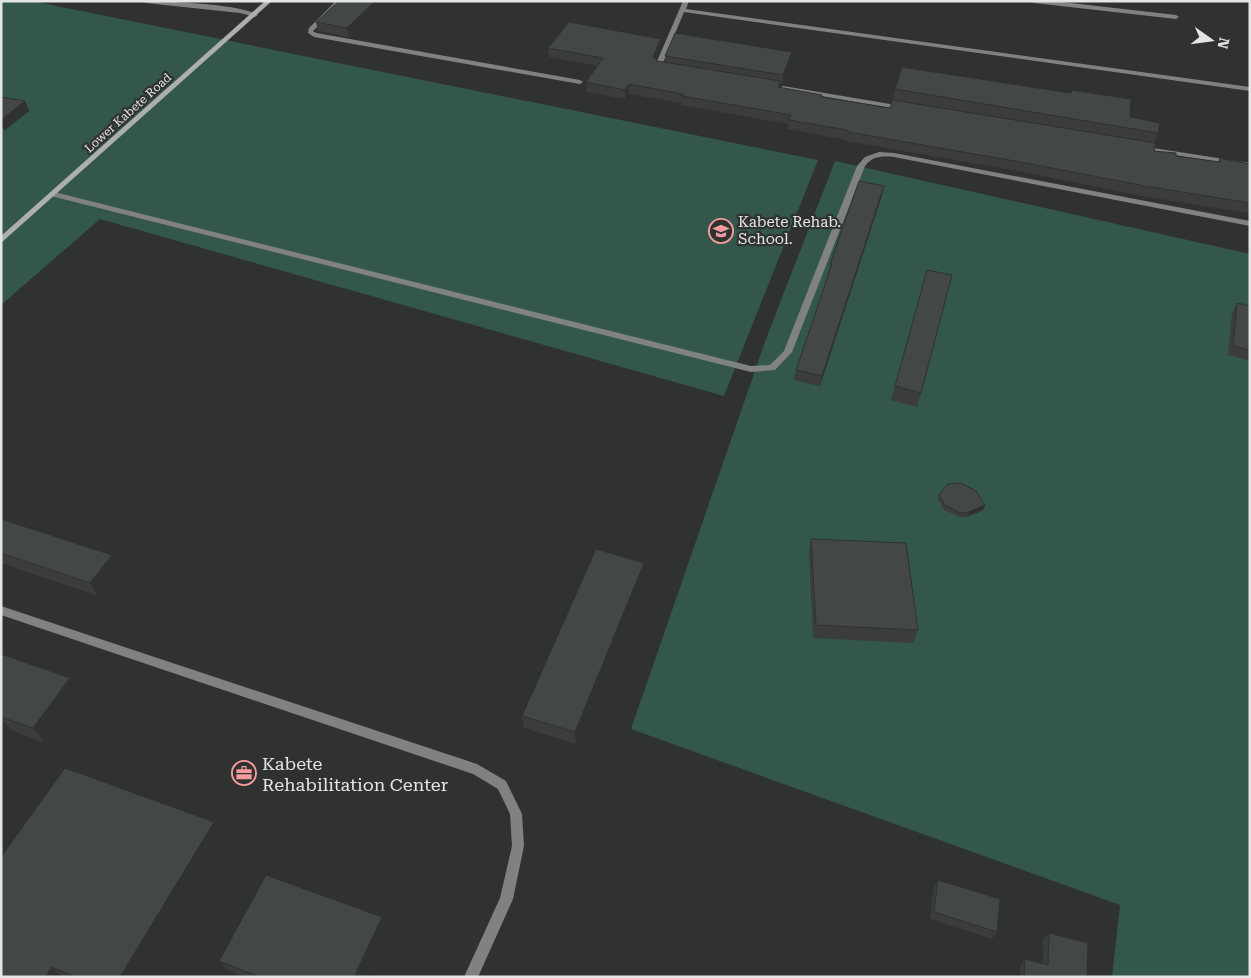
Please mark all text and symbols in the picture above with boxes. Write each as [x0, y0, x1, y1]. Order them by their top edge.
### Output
north arrow [1186, 15, 1236, 65]
text: N [1214, 36, 1233, 51]
street label: Lower Kabete Road [82, 70, 174, 156]
place label: Kabete Rehab. School. [738, 213, 841, 248]
school or university icon: Kabete Rehab. School. [708, 218, 734, 244]
place label: Kabete Rehabilitation Center [262, 753, 448, 795]
office icon: Kabete Rehabilitation Center [231, 760, 257, 786]

